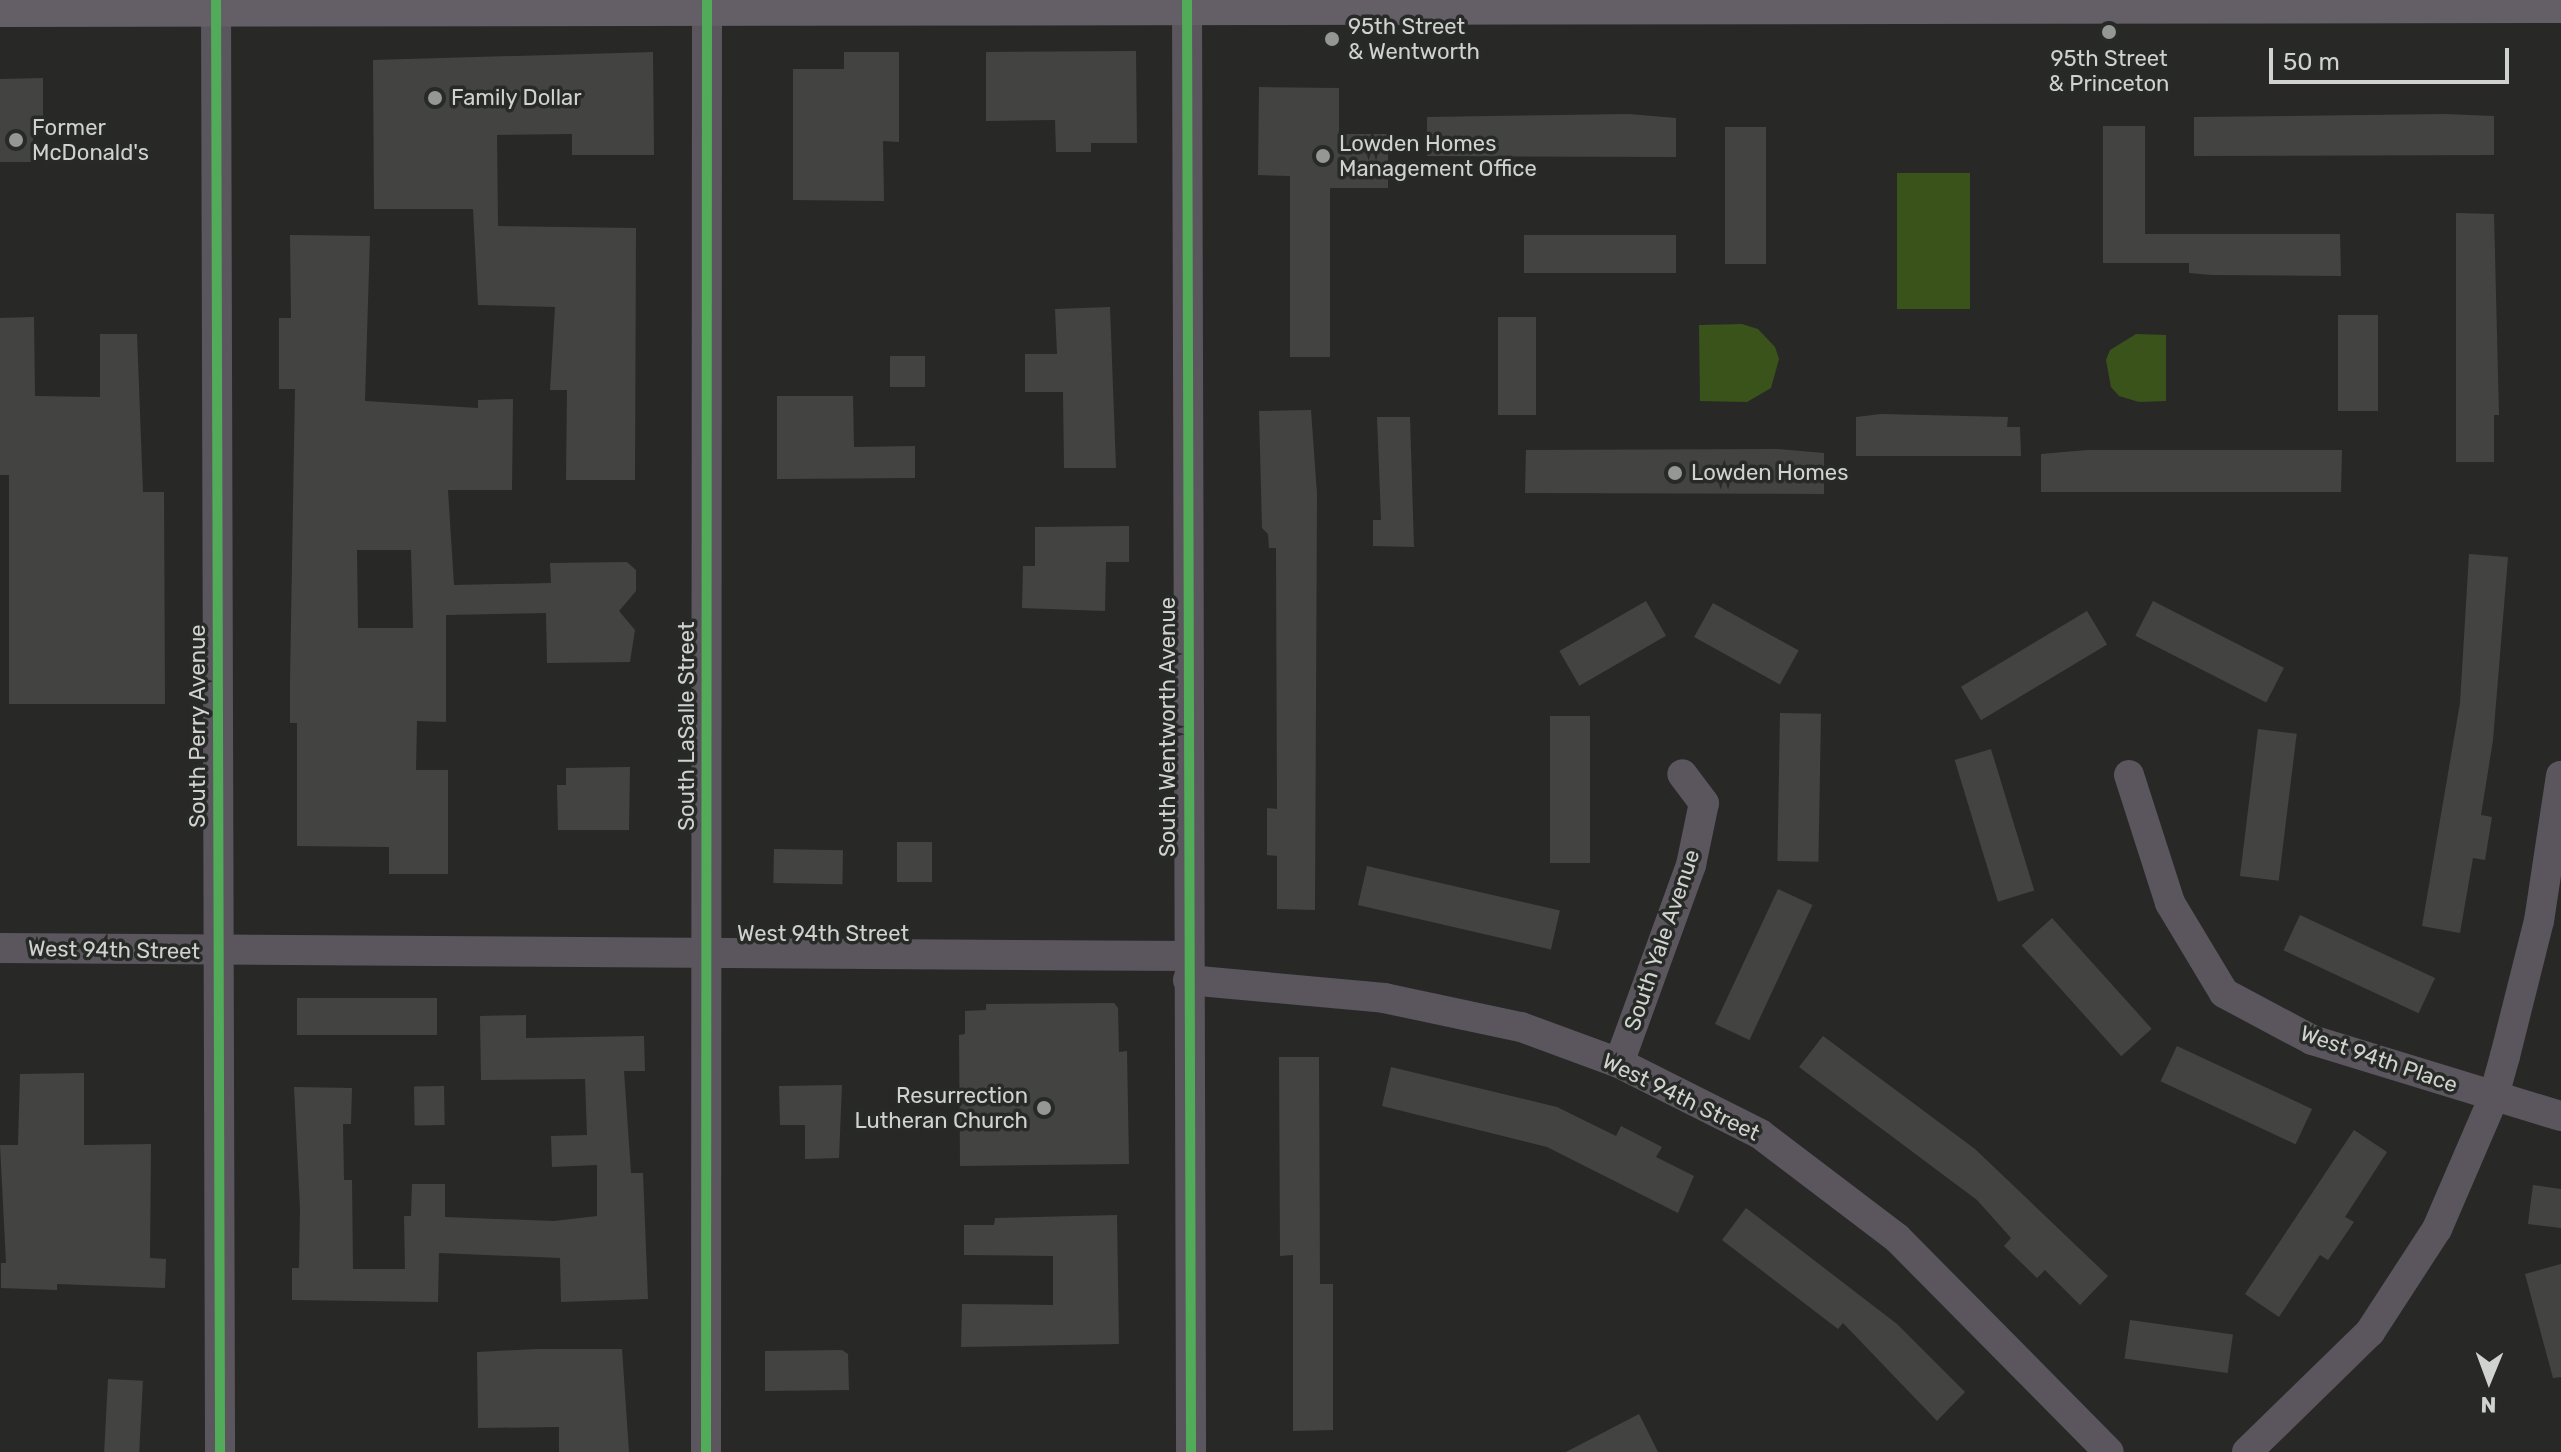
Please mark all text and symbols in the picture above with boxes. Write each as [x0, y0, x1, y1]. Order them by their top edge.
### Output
place label: 95th Street & Wentworth [1348, 13, 1480, 64]
marker: 95th Street & Princeton [2100, 23, 2118, 41]
marker: 95th Street & Wentworth [1323, 30, 1341, 48]
scale bar [2273, 32, 2513, 82]
place label: 95th Street & Princeton [2049, 45, 2169, 96]
text: 50 m [2283, 48, 2340, 76]
place label: Family Dollar [451, 85, 582, 111]
marker: Family Dollar [426, 89, 444, 107]
place label: Former McDonald's [32, 114, 149, 166]
place label: Lowden Homes Management Office [1339, 130, 1537, 182]
marker: Former McDonald's [7, 131, 25, 149]
marker: Lowden Homes Management Office [1314, 147, 1332, 165]
place label: Lowden Homes [1691, 460, 1848, 486]
marker: Lowden Homes [1666, 464, 1684, 482]
street label: South Wentworth Avenue [1155, 597, 1181, 857]
street label: South LaSalle Street [674, 621, 700, 831]
street label: South Perry Avenue [185, 624, 211, 828]
street label: South Yale Avenue [1618, 845, 1706, 1035]
street label: West 94th Street [737, 921, 909, 947]
street label: West 94th Street [28, 935, 200, 965]
street label: West 94th Place [2297, 1020, 2461, 1098]
street label: West 94th Street [1598, 1047, 1764, 1147]
place label: Resurrection Lutheran Church [854, 1082, 1028, 1134]
marker: Resurrection Lutheran Church [1035, 1099, 1053, 1117]
north arrow [2449, 1340, 2529, 1420]
text: N [2480, 1391, 2497, 1418]

